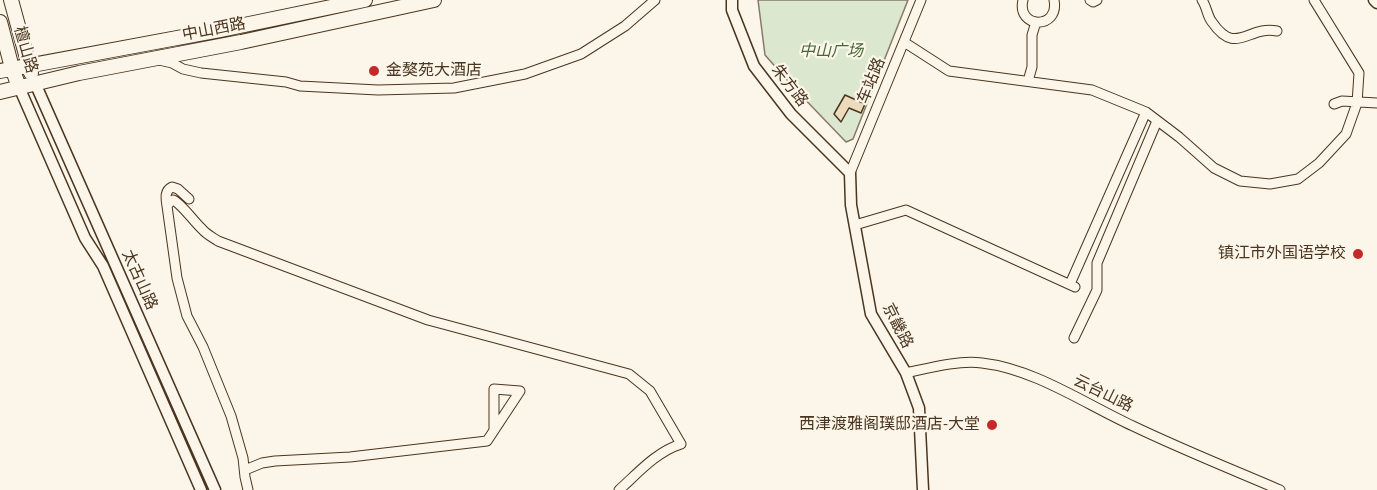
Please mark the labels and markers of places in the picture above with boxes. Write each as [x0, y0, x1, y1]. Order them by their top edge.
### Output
place label: 金獒苑大酒店 [386, 61, 482, 81]
marker: 金獒苑大酒店 [367, 64, 381, 78]
place label: 镇江市外国语学校 [1218, 244, 1346, 264]
marker: 镇江市外国语学校 [1351, 247, 1365, 261]
place label: 西津渡雅阁璞邸酒店-大堂 [799, 415, 980, 435]
marker: 西津渡雅阁璞邸酒店-大堂 [985, 418, 999, 432]

